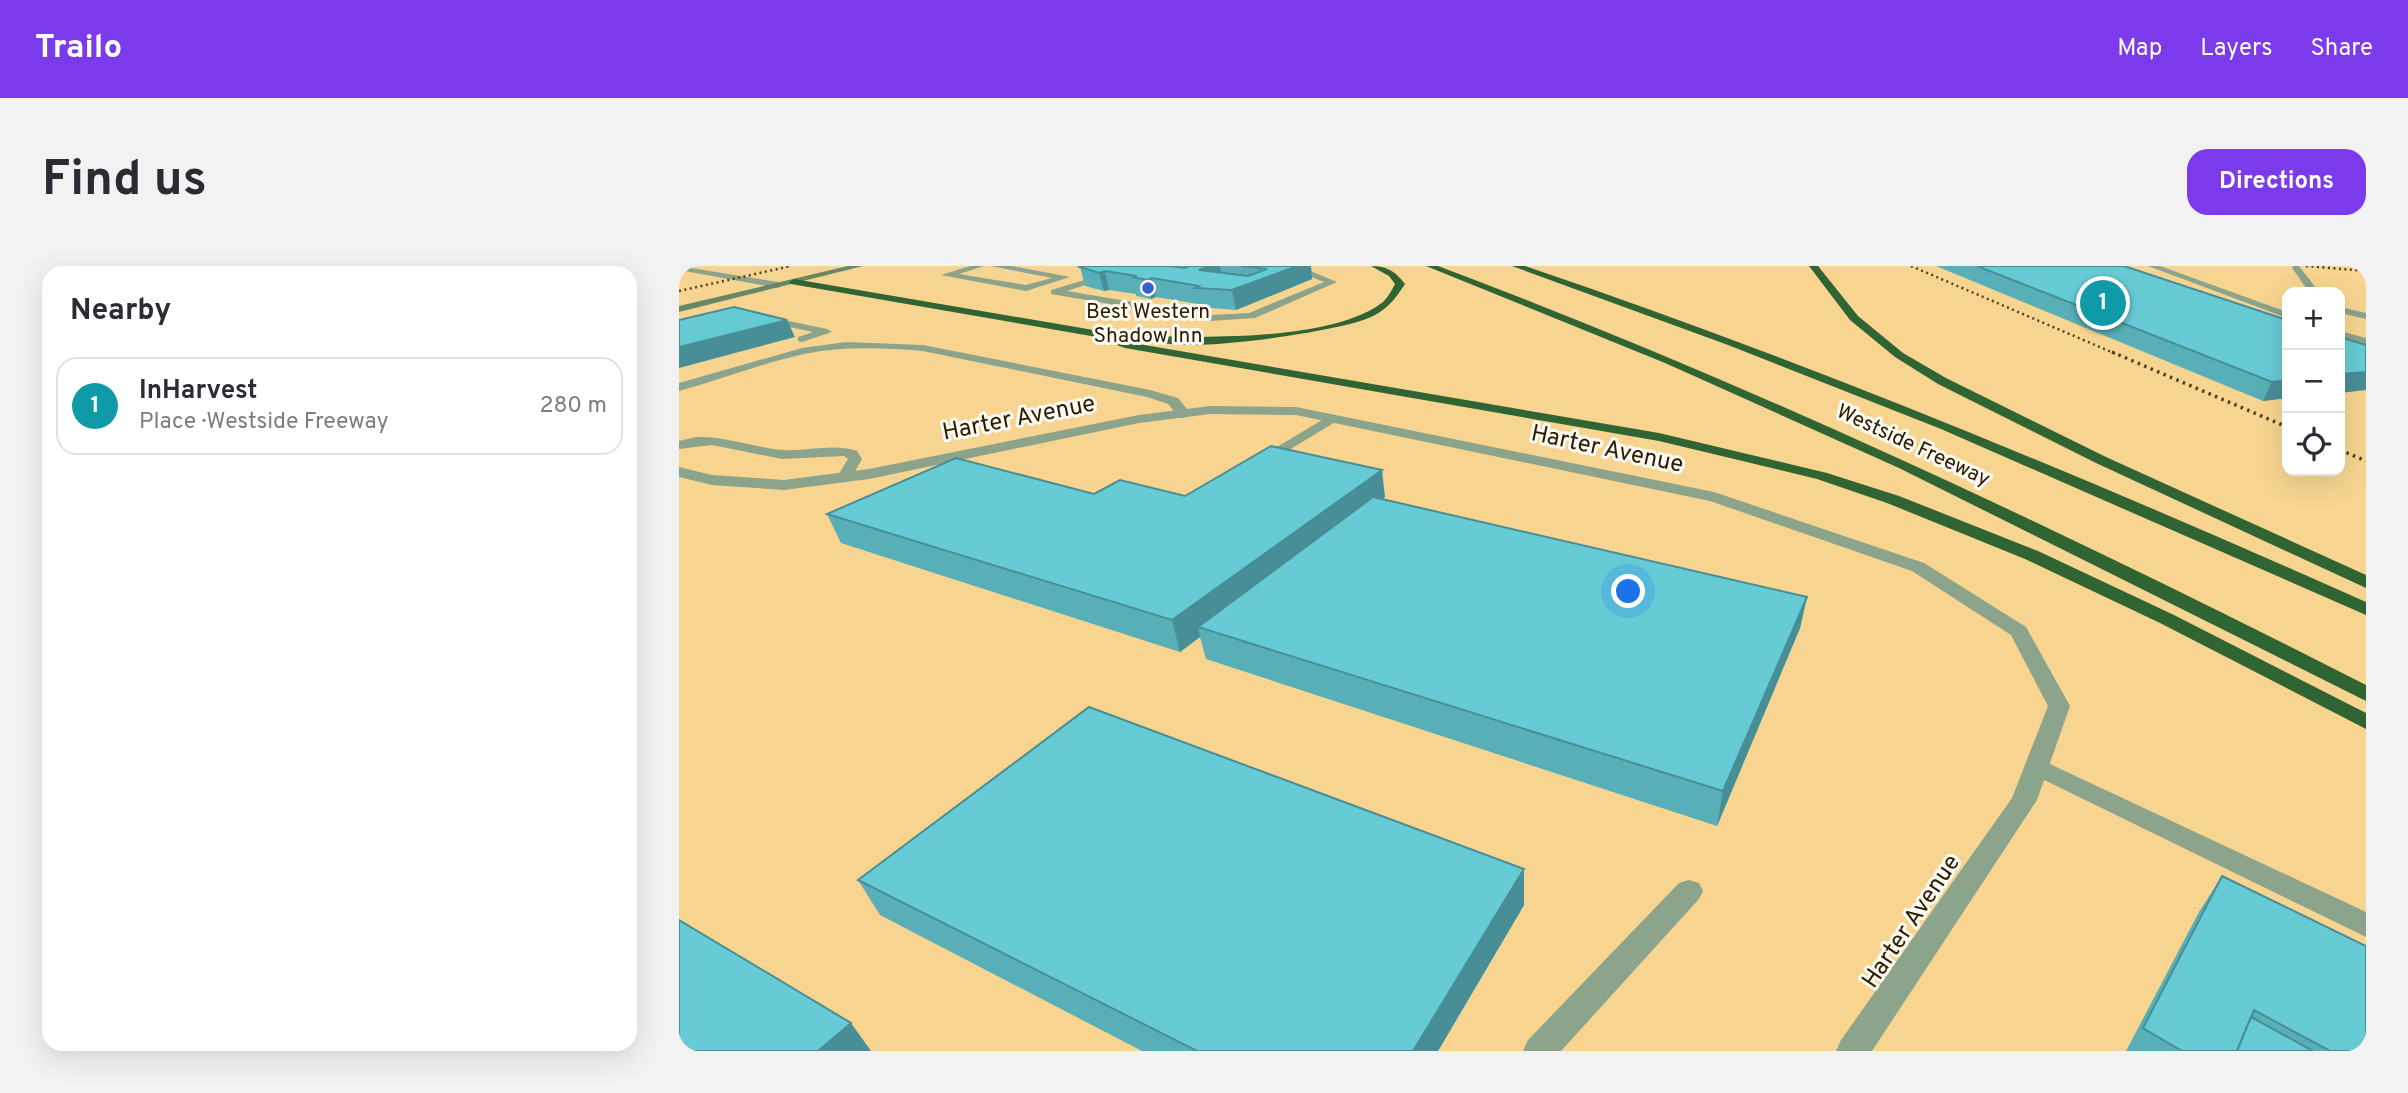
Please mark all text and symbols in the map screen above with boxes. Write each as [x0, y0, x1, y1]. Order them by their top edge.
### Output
text: Trailo [35, 28, 122, 70]
text: Map [2117, 34, 2162, 64]
text: Layers [2200, 34, 2272, 64]
text: Share [2310, 34, 2373, 64]
button: Directions [2187, 149, 2366, 215]
text: Find us [42, 151, 207, 213]
pin: 1 [2080, 277, 2126, 329]
marker: Best Western Shadow Inn [1140, 280, 1156, 296]
map controls [2282, 287, 2345, 476]
button: + [2282, 287, 2345, 350]
text: Nearby [70, 293, 171, 330]
place label: Best Western Shadow Inn [1086, 299, 1210, 350]
button: − [2282, 350, 2345, 413]
text: InHarvest [139, 375, 258, 408]
street label: Harter Avenue [940, 389, 1098, 449]
text: 1 [90, 392, 100, 421]
text: 280 m [539, 392, 607, 421]
street label: Westside Freeway [1832, 399, 1994, 493]
text: Place · Westside Freeway [139, 408, 389, 437]
button: locate [2282, 413, 2345, 476]
street label: Harter Avenue [1528, 419, 1686, 481]
your location [1611, 574, 1645, 608]
street label: Harter Avenue [1856, 849, 1968, 995]

